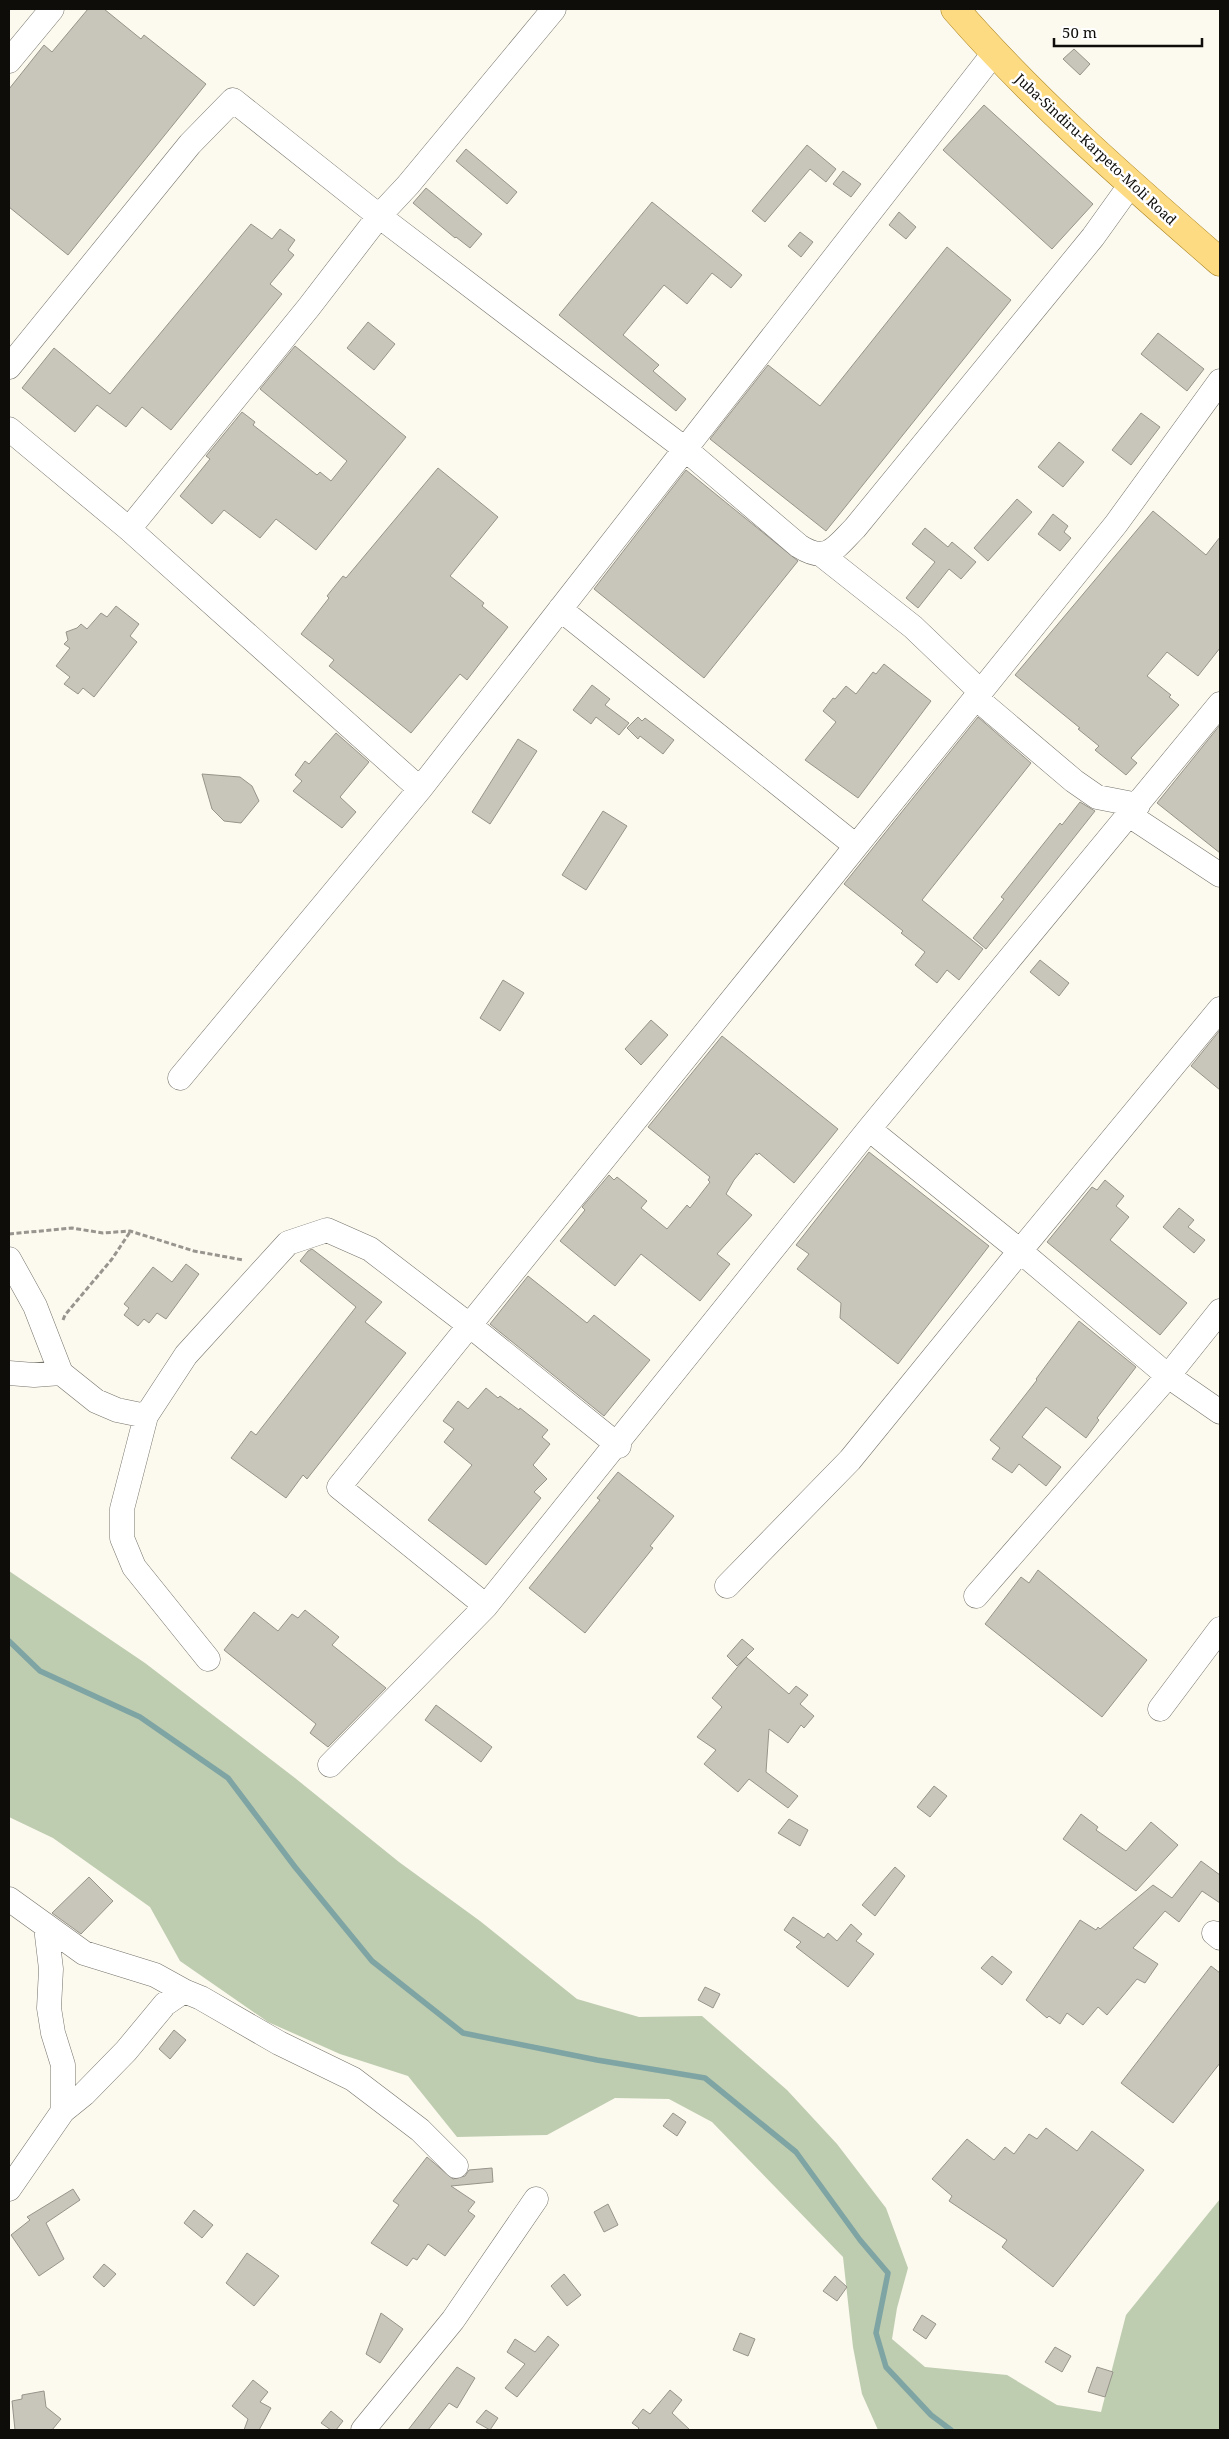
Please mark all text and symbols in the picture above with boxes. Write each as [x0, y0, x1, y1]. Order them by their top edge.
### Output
scale bar [1054, 15, 1202, 47]
text: 50 m [1062, 22, 1097, 42]
street label: Juba-Sindiru-Karpeto-Moli Road [1011, 68, 1181, 229]

